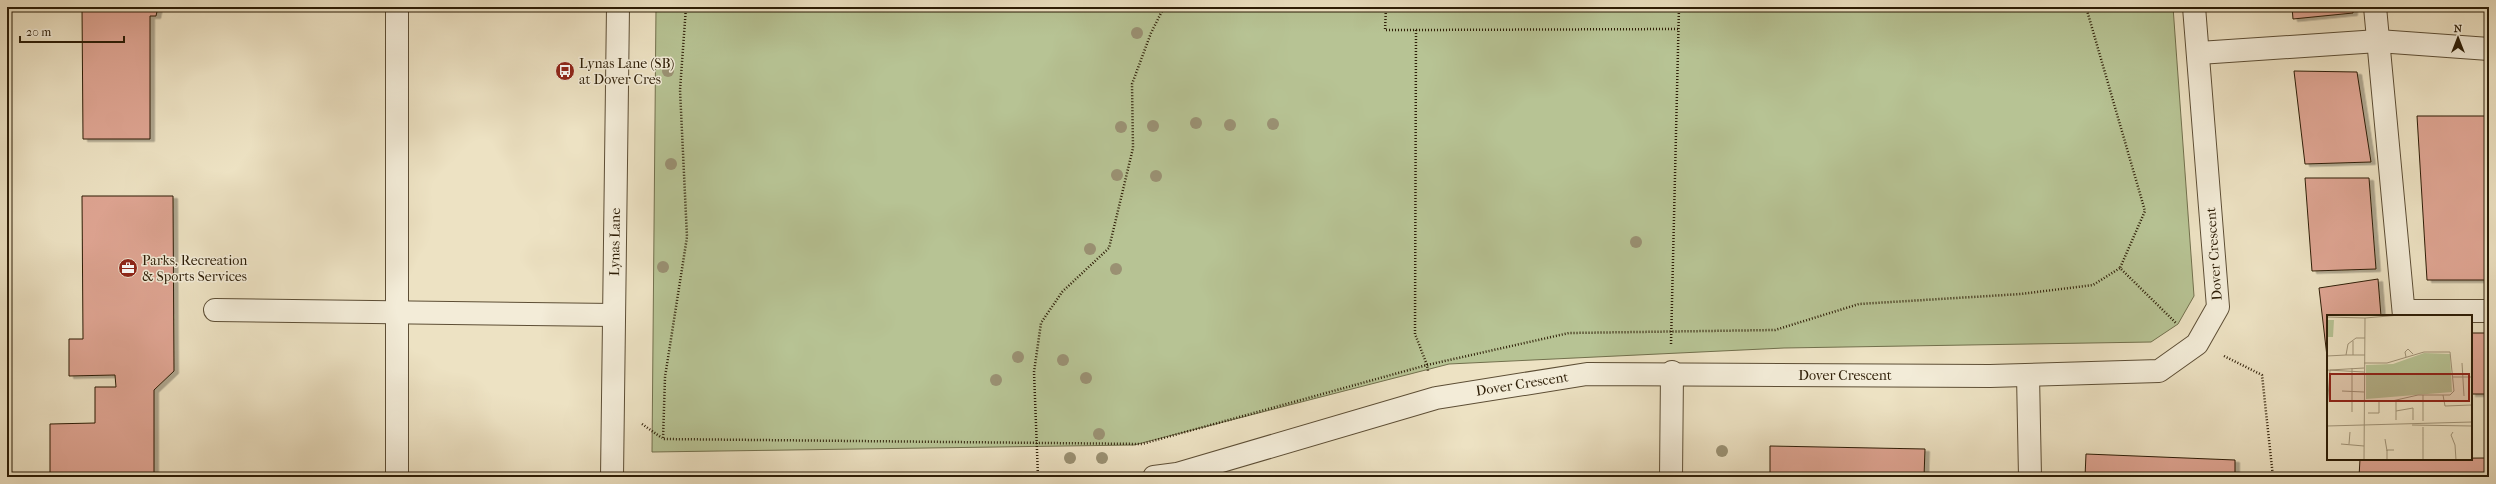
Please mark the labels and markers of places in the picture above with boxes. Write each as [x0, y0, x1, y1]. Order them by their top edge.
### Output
place label: Lynas Lane (SB) at Dover Cres [579, 55, 674, 88]
bus stop icon: Lynas Lane (SB) at Dover Cres [554, 60, 576, 82]
place label: Parks, Recreation & Sports Services [142, 252, 247, 285]
office icon: Parks, Recreation & Sports Services [117, 257, 139, 279]

